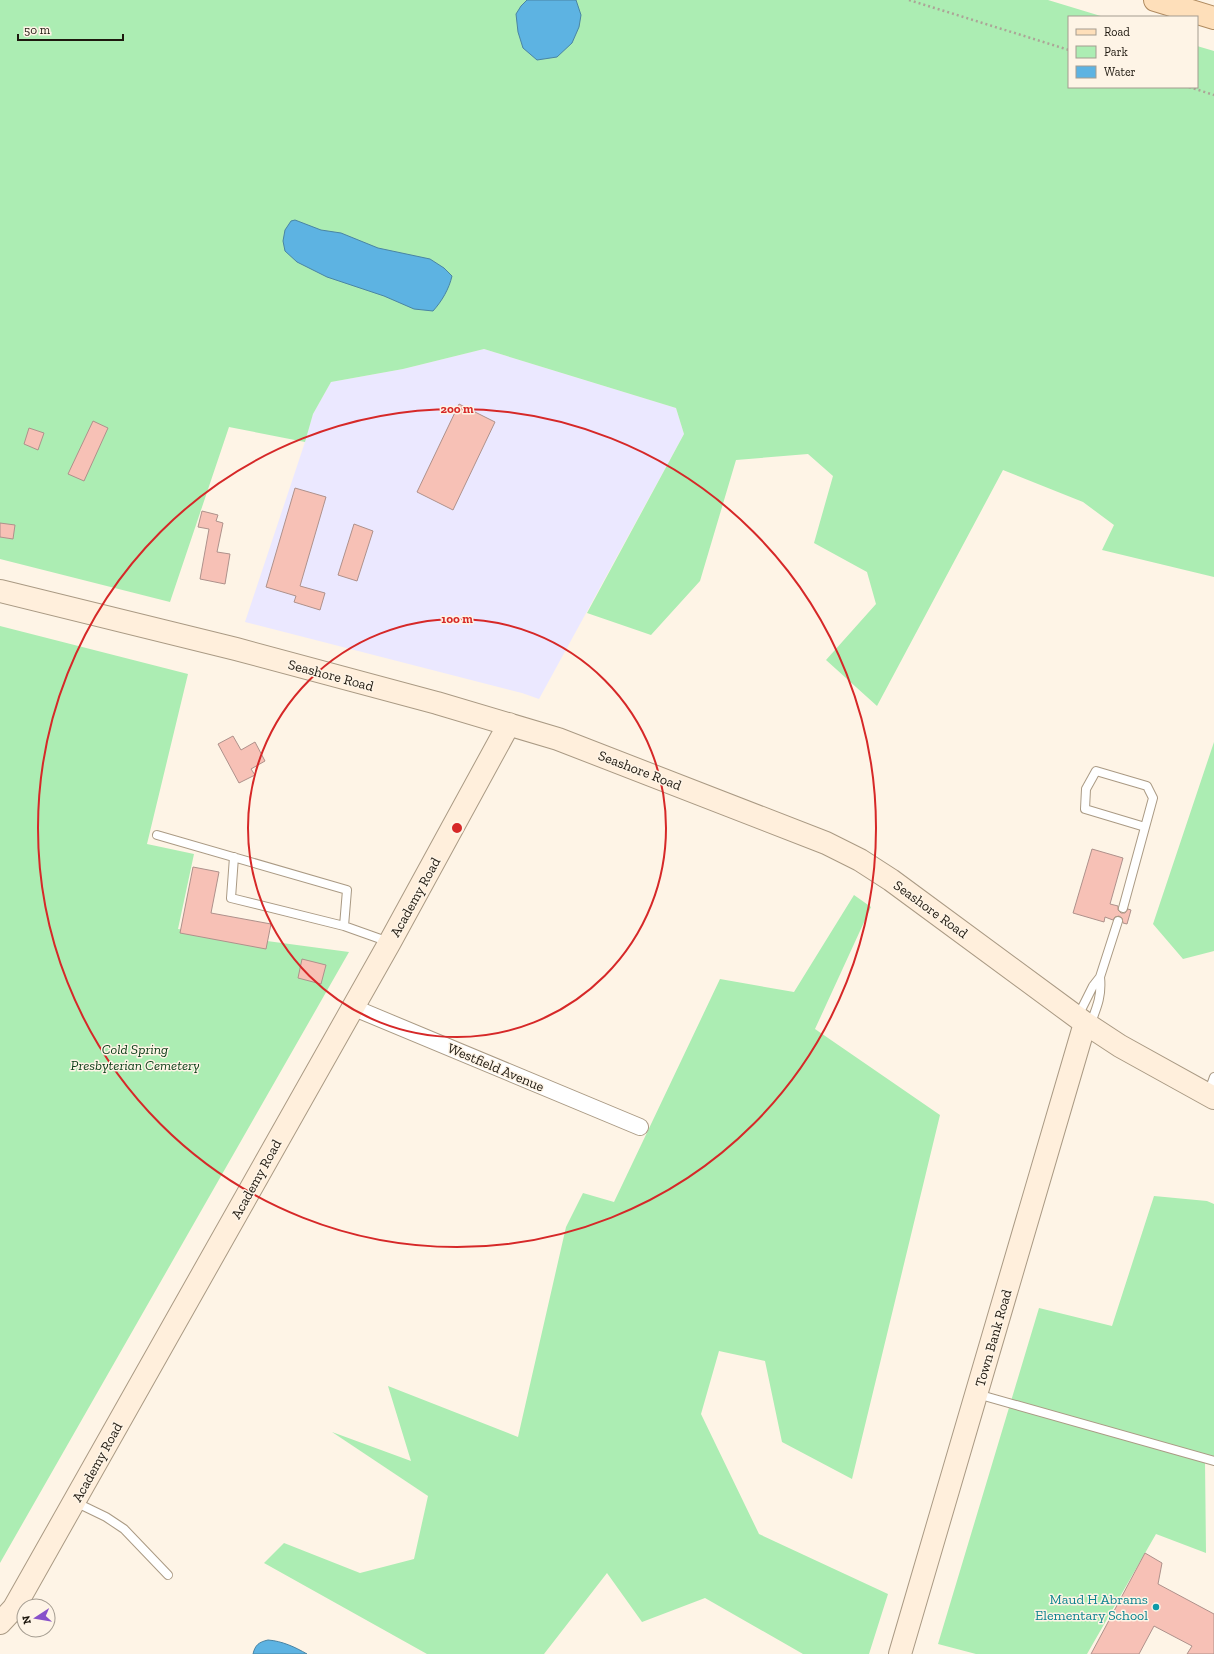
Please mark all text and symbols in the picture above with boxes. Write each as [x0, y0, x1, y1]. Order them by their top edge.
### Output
scale bar [18, 16, 123, 42]
legend [1068, 16, 1198, 88]
text: 50 m [24, 23, 51, 37]
text: Road [1104, 25, 1130, 39]
text: Park [1104, 45, 1129, 59]
text: Water [1104, 65, 1136, 79]
text: 200 m [440, 402, 474, 416]
text: 100 m [441, 612, 473, 626]
street label: Seashore Road [286, 656, 376, 695]
street label: Seashore Road [596, 747, 684, 794]
centre of rings [450, 821, 464, 835]
street label: Academy Road [387, 854, 444, 940]
street label: Seashore Road [890, 877, 971, 942]
street label: Westfield Avenue [445, 1039, 547, 1096]
park label: Cold Spring Presbyterian Cemetery [71, 1041, 200, 1074]
street label: Academy Road [228, 1136, 285, 1222]
street label: Town Bank Road [971, 1287, 1016, 1389]
street label: Academy Road [69, 1419, 126, 1505]
place label: Maud H Abrams Elementary School [1035, 1591, 1148, 1624]
north arrow [16, 1598, 56, 1638]
marker: Maud H Abrams Elementary School [1151, 1602, 1161, 1612]
text: N [19, 1614, 34, 1625]

